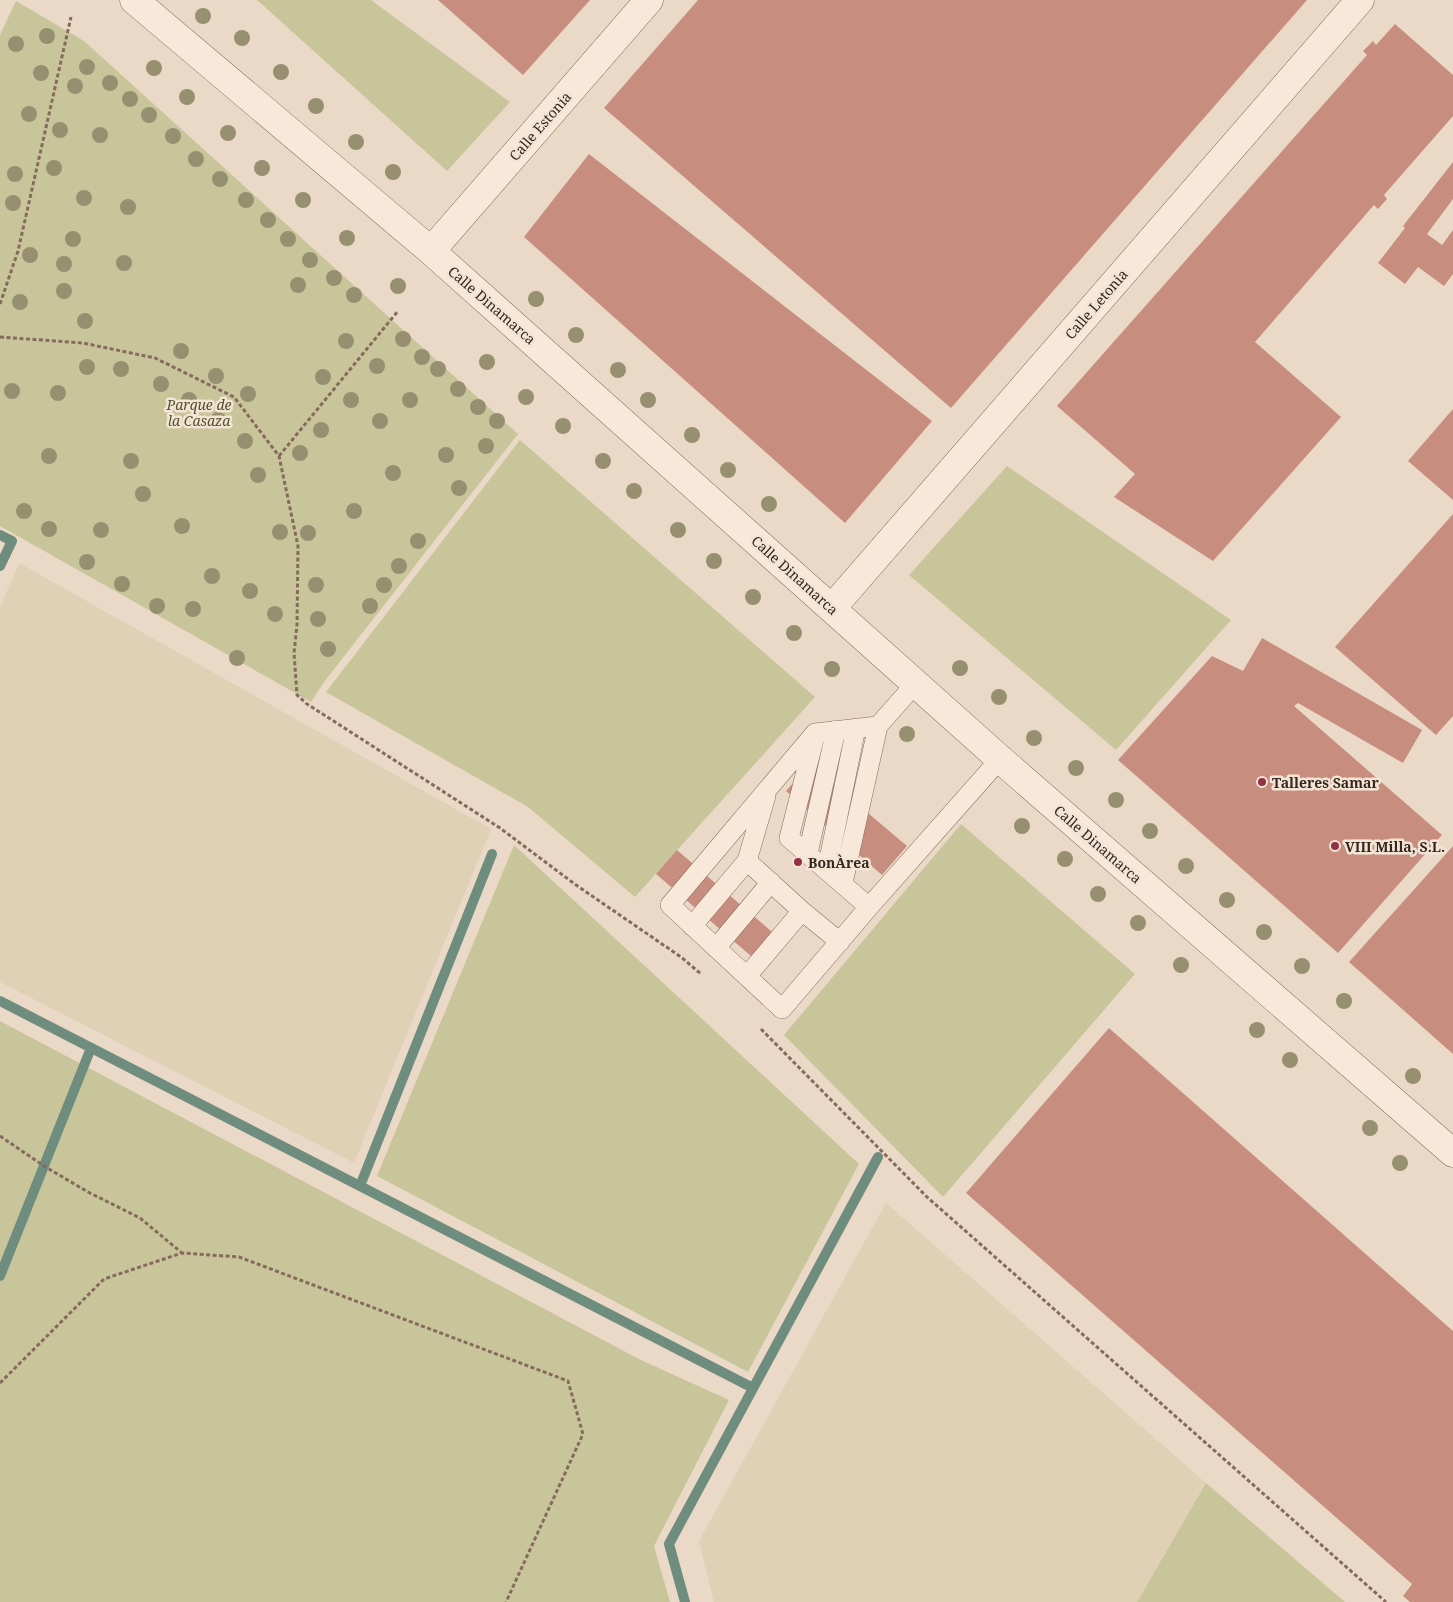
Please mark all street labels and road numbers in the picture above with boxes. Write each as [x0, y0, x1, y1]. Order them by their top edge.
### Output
street label: Calle Estonia [505, 87, 575, 165]
street label: Calle Dinamarca [444, 262, 540, 348]
street label: Calle Letonia [1060, 265, 1132, 343]
street label: Calle Dinamarca [748, 531, 842, 619]
street label: Calle Dinamarca [1050, 801, 1146, 887]

